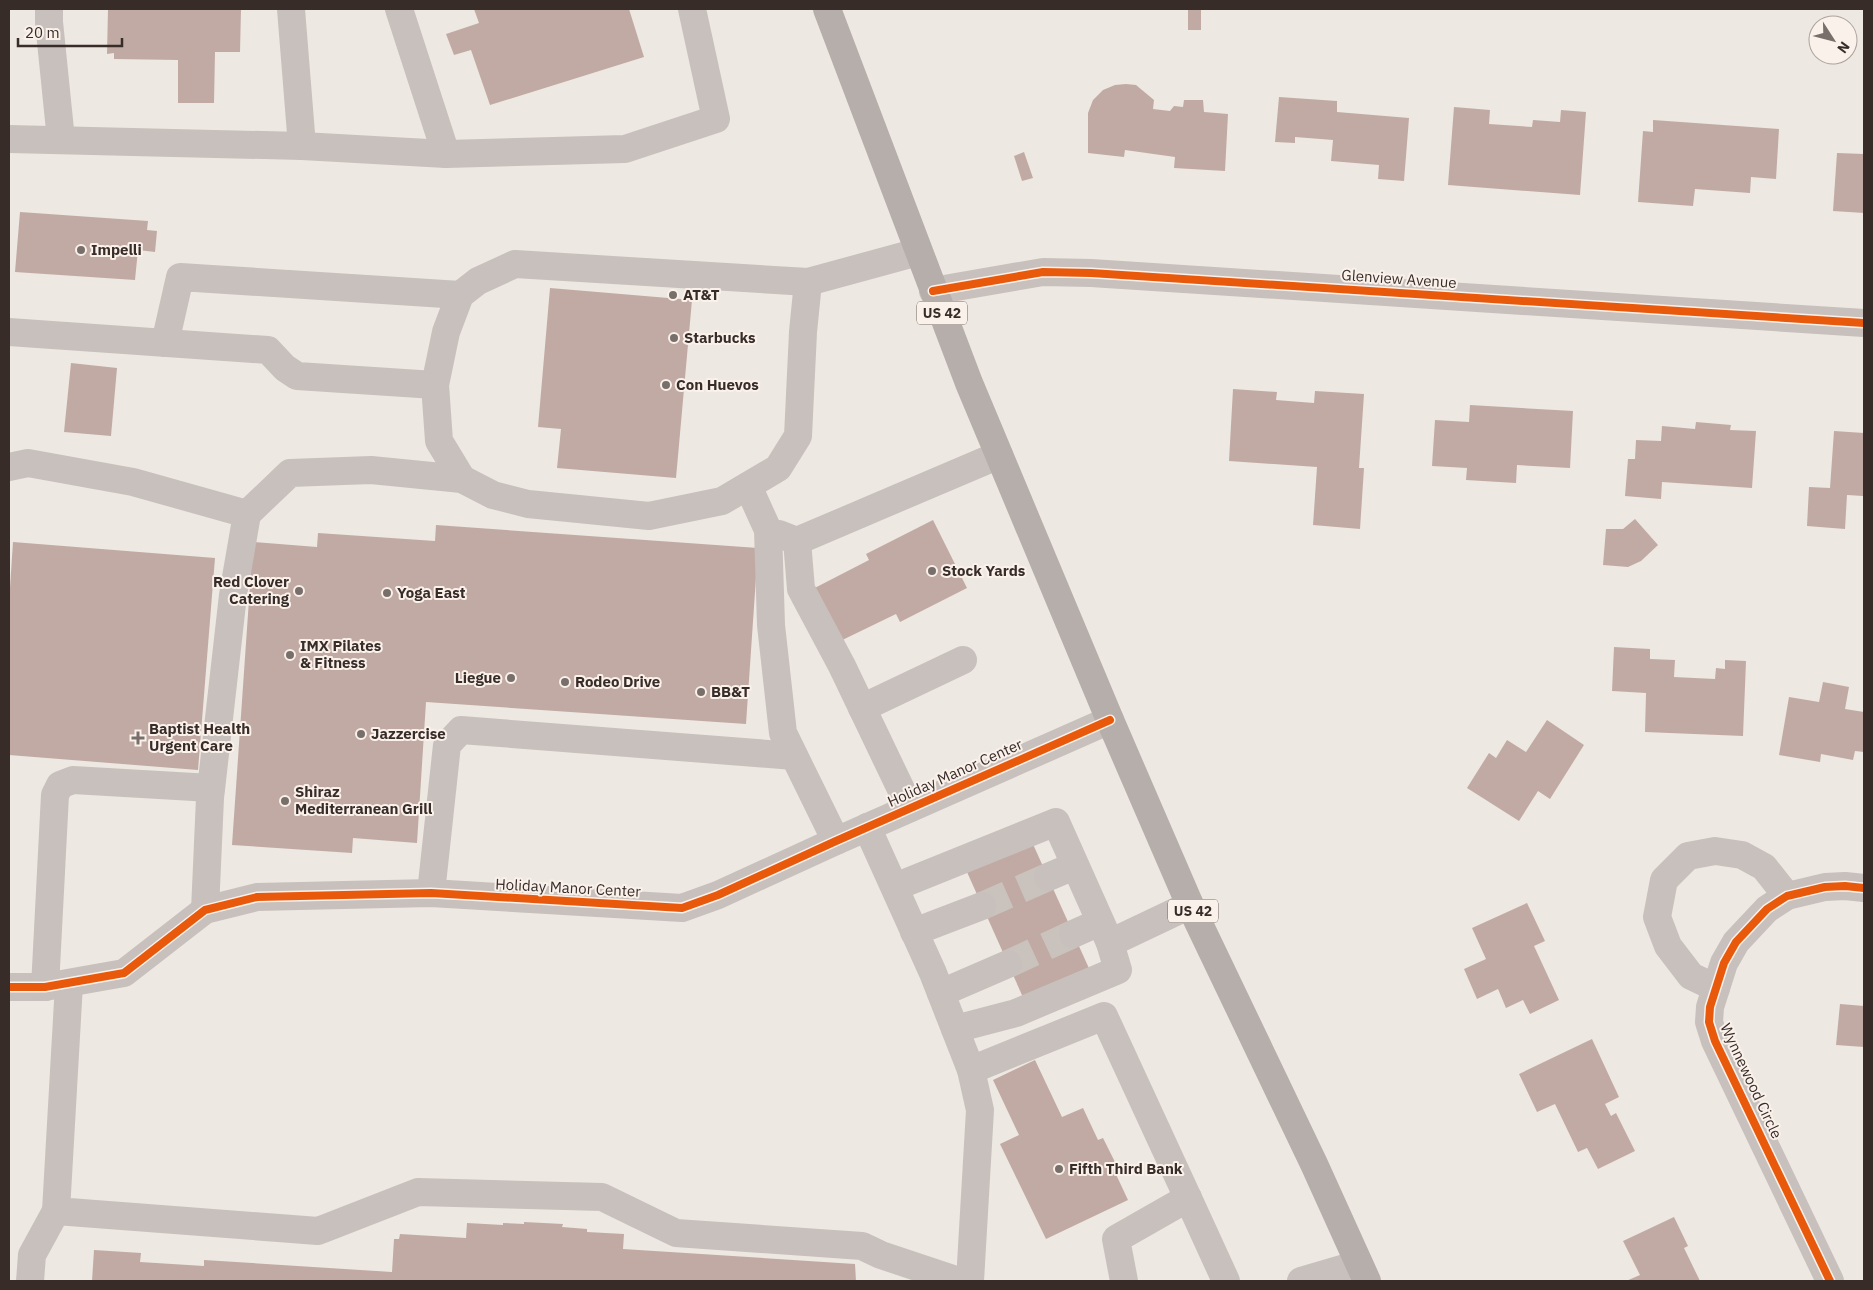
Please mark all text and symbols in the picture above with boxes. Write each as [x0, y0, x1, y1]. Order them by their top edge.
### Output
scale bar [18, 15, 121, 47]
north arrow [1808, 15, 1858, 65]
text: 20 m [25, 23, 60, 42]
text: N [1833, 38, 1854, 57]
place label: Impelli [91, 240, 142, 259]
marker: Impelli [75, 244, 87, 256]
street label: Glenview Avenue [1341, 265, 1457, 292]
place label: AT&T [683, 285, 720, 304]
marker: AT&T [667, 289, 679, 301]
road number: US 42 [917, 302, 967, 324]
place label: Starbucks [684, 328, 756, 347]
marker: Starbucks [668, 332, 680, 344]
place label: Con Huevos [676, 375, 759, 394]
marker: Con Huevos [660, 379, 672, 391]
place label: Stock Yards [942, 561, 1026, 580]
marker: Stock Yards [926, 565, 938, 577]
place label: Red Clover Catering [213, 572, 290, 608]
place label: Yoga East [397, 583, 466, 602]
marker: Red Clover Catering [293, 585, 305, 597]
marker: Yoga East [381, 587, 393, 599]
place label: IMX Pilates & Fitness [300, 636, 382, 672]
marker: IMX Pilates & Fitness [284, 649, 296, 661]
place label: Liegue [455, 668, 501, 687]
marker: Liegue [505, 672, 517, 684]
place label: Rodeo Drive [575, 672, 660, 691]
marker: Rodeo Drive [559, 676, 571, 688]
place label: BB&T [711, 682, 750, 701]
marker: BB&T [695, 686, 707, 698]
place label: Baptist Health Urgent Care [149, 719, 250, 755]
place label: Jazzercise [371, 724, 446, 743]
marker: Jazzercise [355, 728, 367, 740]
marker: Baptist Health Urgent Care [131, 731, 145, 745]
street label: Holiday Manor Center [884, 734, 1026, 811]
place label: Shiraz Mediterranean Grill [295, 782, 433, 818]
marker: Shiraz Mediterranean Grill [279, 795, 291, 807]
street label: Holiday Manor Center [495, 874, 642, 901]
road number: US 42 [1168, 899, 1218, 922]
street label: Wynnewood Circle [1716, 1020, 1786, 1141]
place label: Fifth Third Bank [1069, 1159, 1183, 1178]
marker: Fifth Third Bank [1053, 1163, 1065, 1175]

